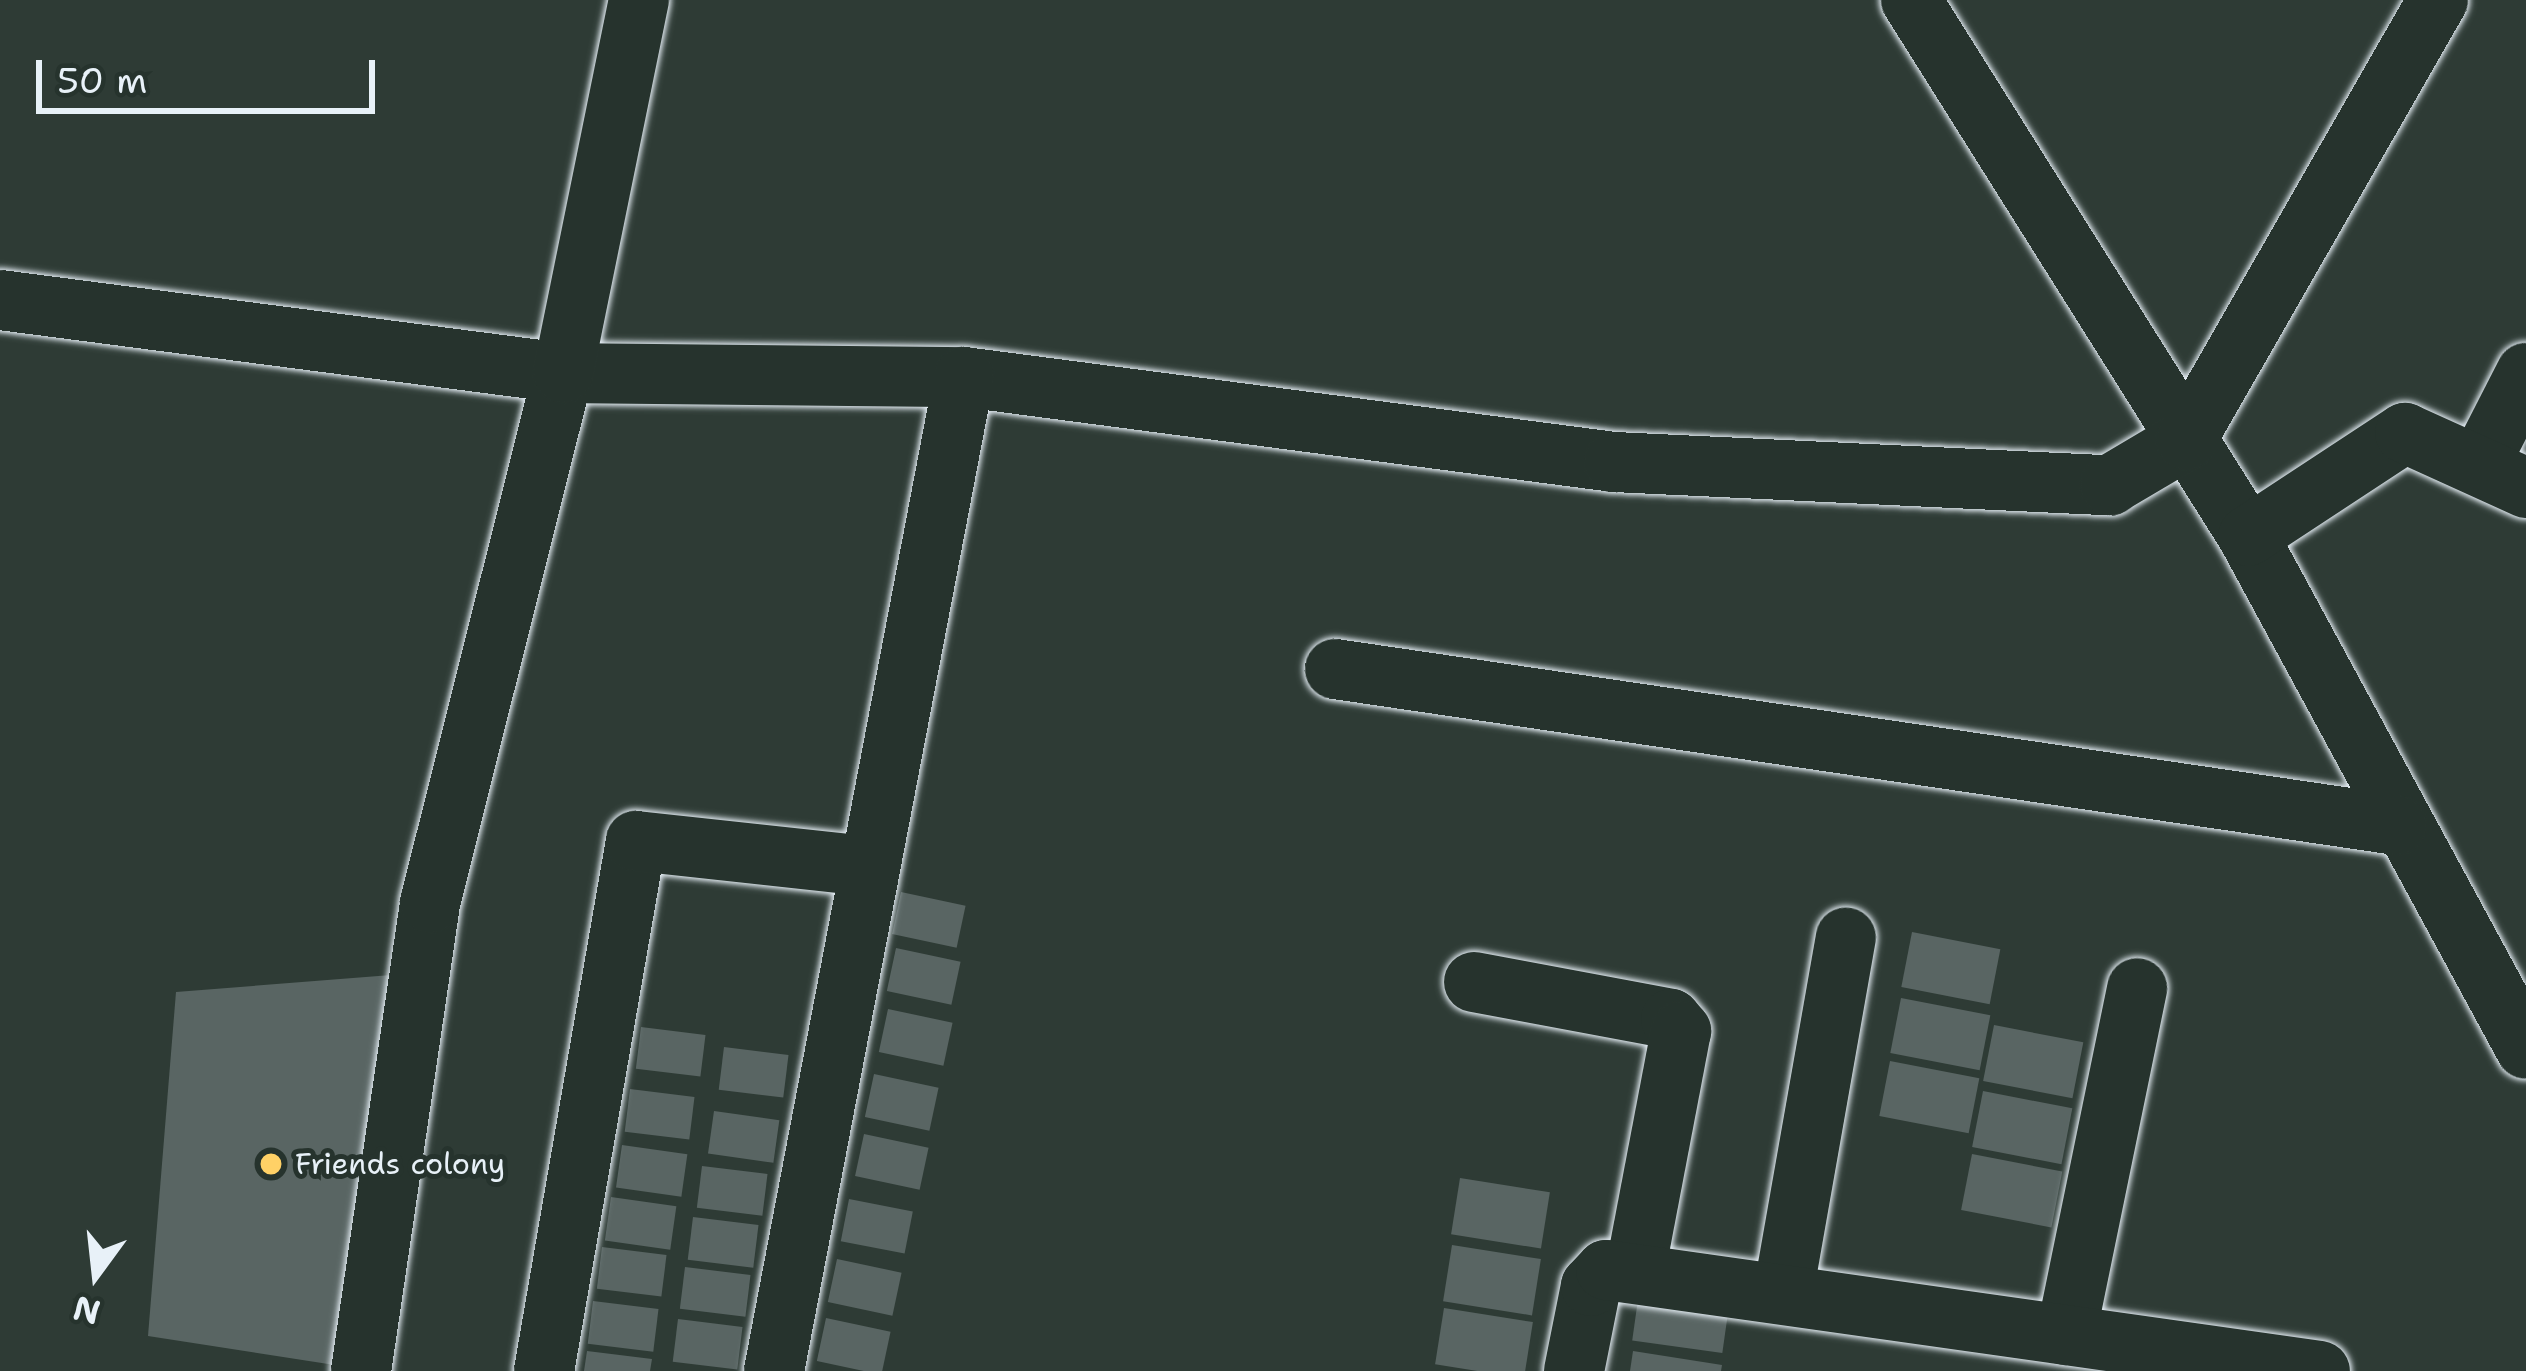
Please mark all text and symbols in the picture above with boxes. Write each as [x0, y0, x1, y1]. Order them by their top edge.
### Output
scale bar [42, 36, 381, 110]
text: 50 m [57, 56, 147, 105]
place label: Friends colony [295, 1146, 505, 1182]
marker: Friends colony [258, 1151, 284, 1177]
north arrow [36, 1215, 156, 1335]
text: N [68, 1285, 105, 1335]

